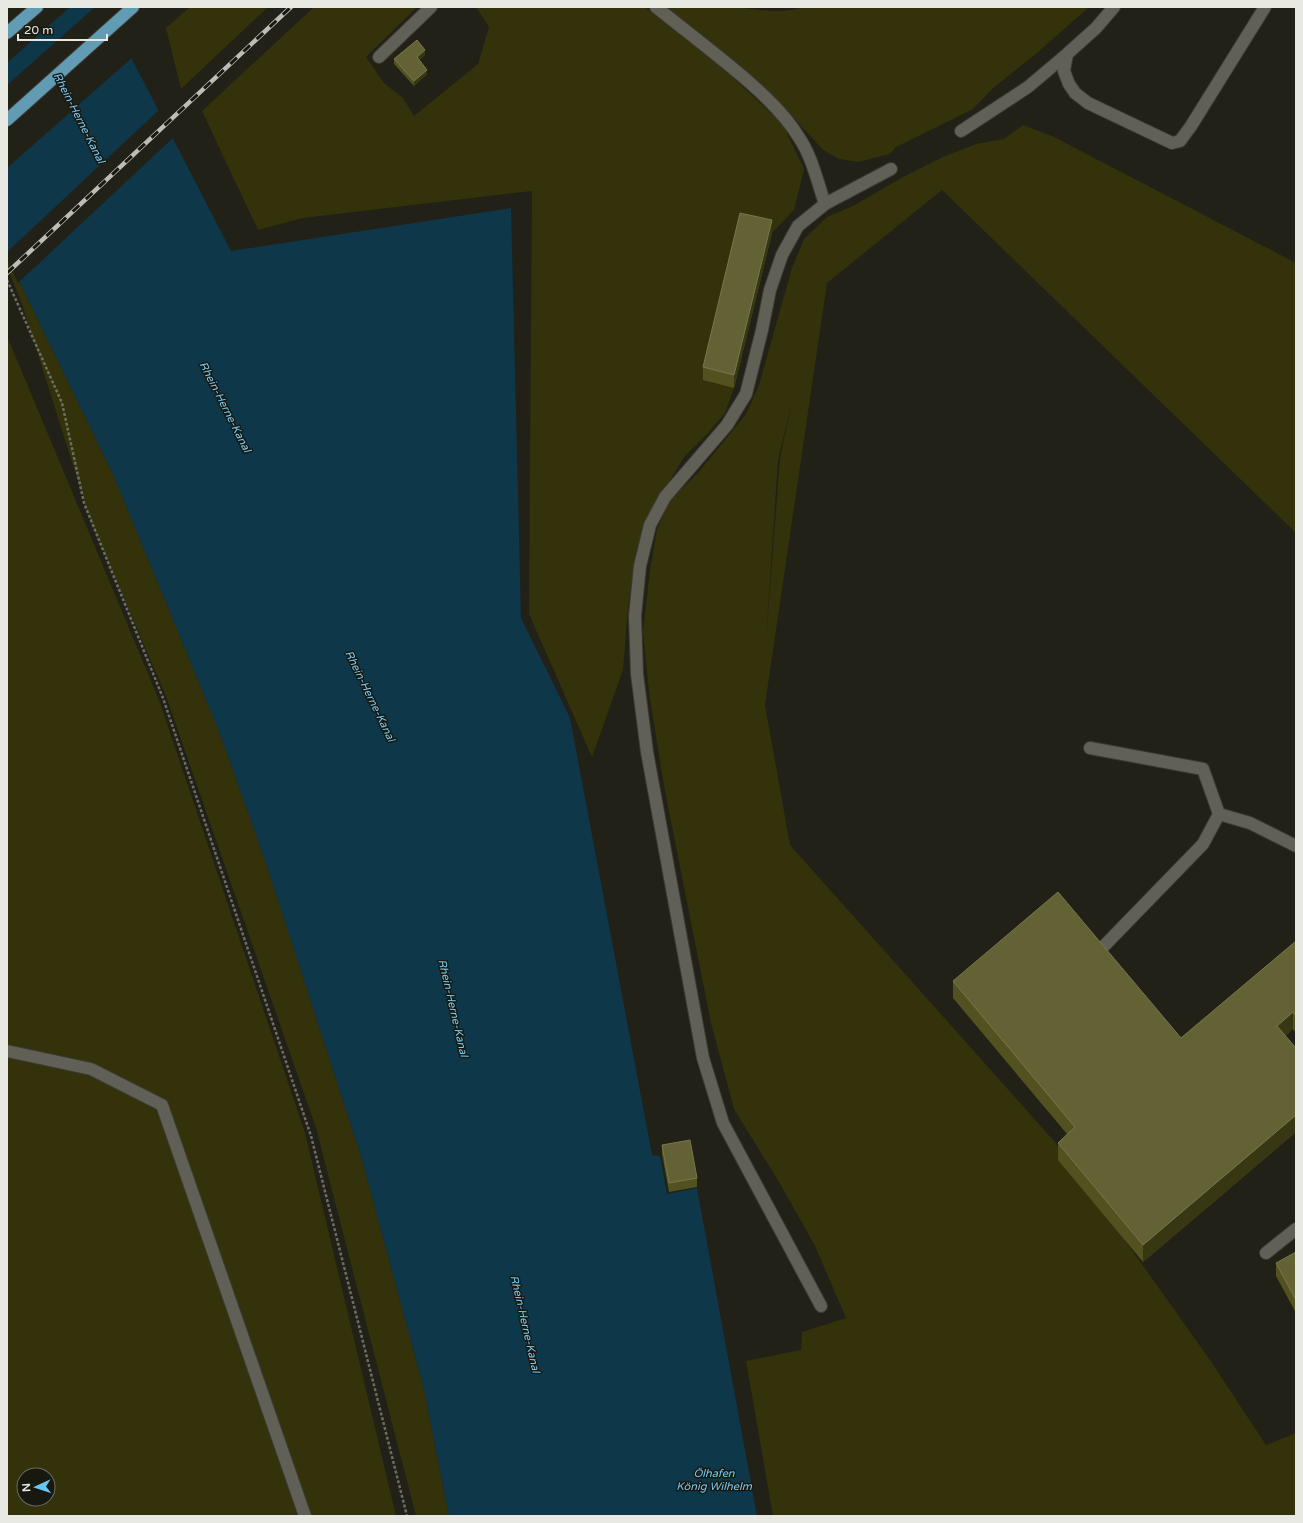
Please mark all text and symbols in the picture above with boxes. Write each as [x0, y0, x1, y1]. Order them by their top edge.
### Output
scale bar [18, 16, 107, 42]
text: 20 m [24, 23, 53, 37]
water label: Rhein-Herne-Kanal [51, 71, 108, 167]
water label: Rhein-Herne-Kanal [197, 360, 254, 456]
water label: Rhein-Herne-Kanal [342, 648, 398, 745]
water label: Rhein-Herne-Kanal [435, 958, 471, 1059]
water label: Rhein-Herne-Kanal [507, 1274, 543, 1375]
north arrow [16, 1467, 56, 1507]
water label: Ölhafen König Wilhelm [676, 1467, 753, 1493]
text: N [20, 1483, 33, 1492]

